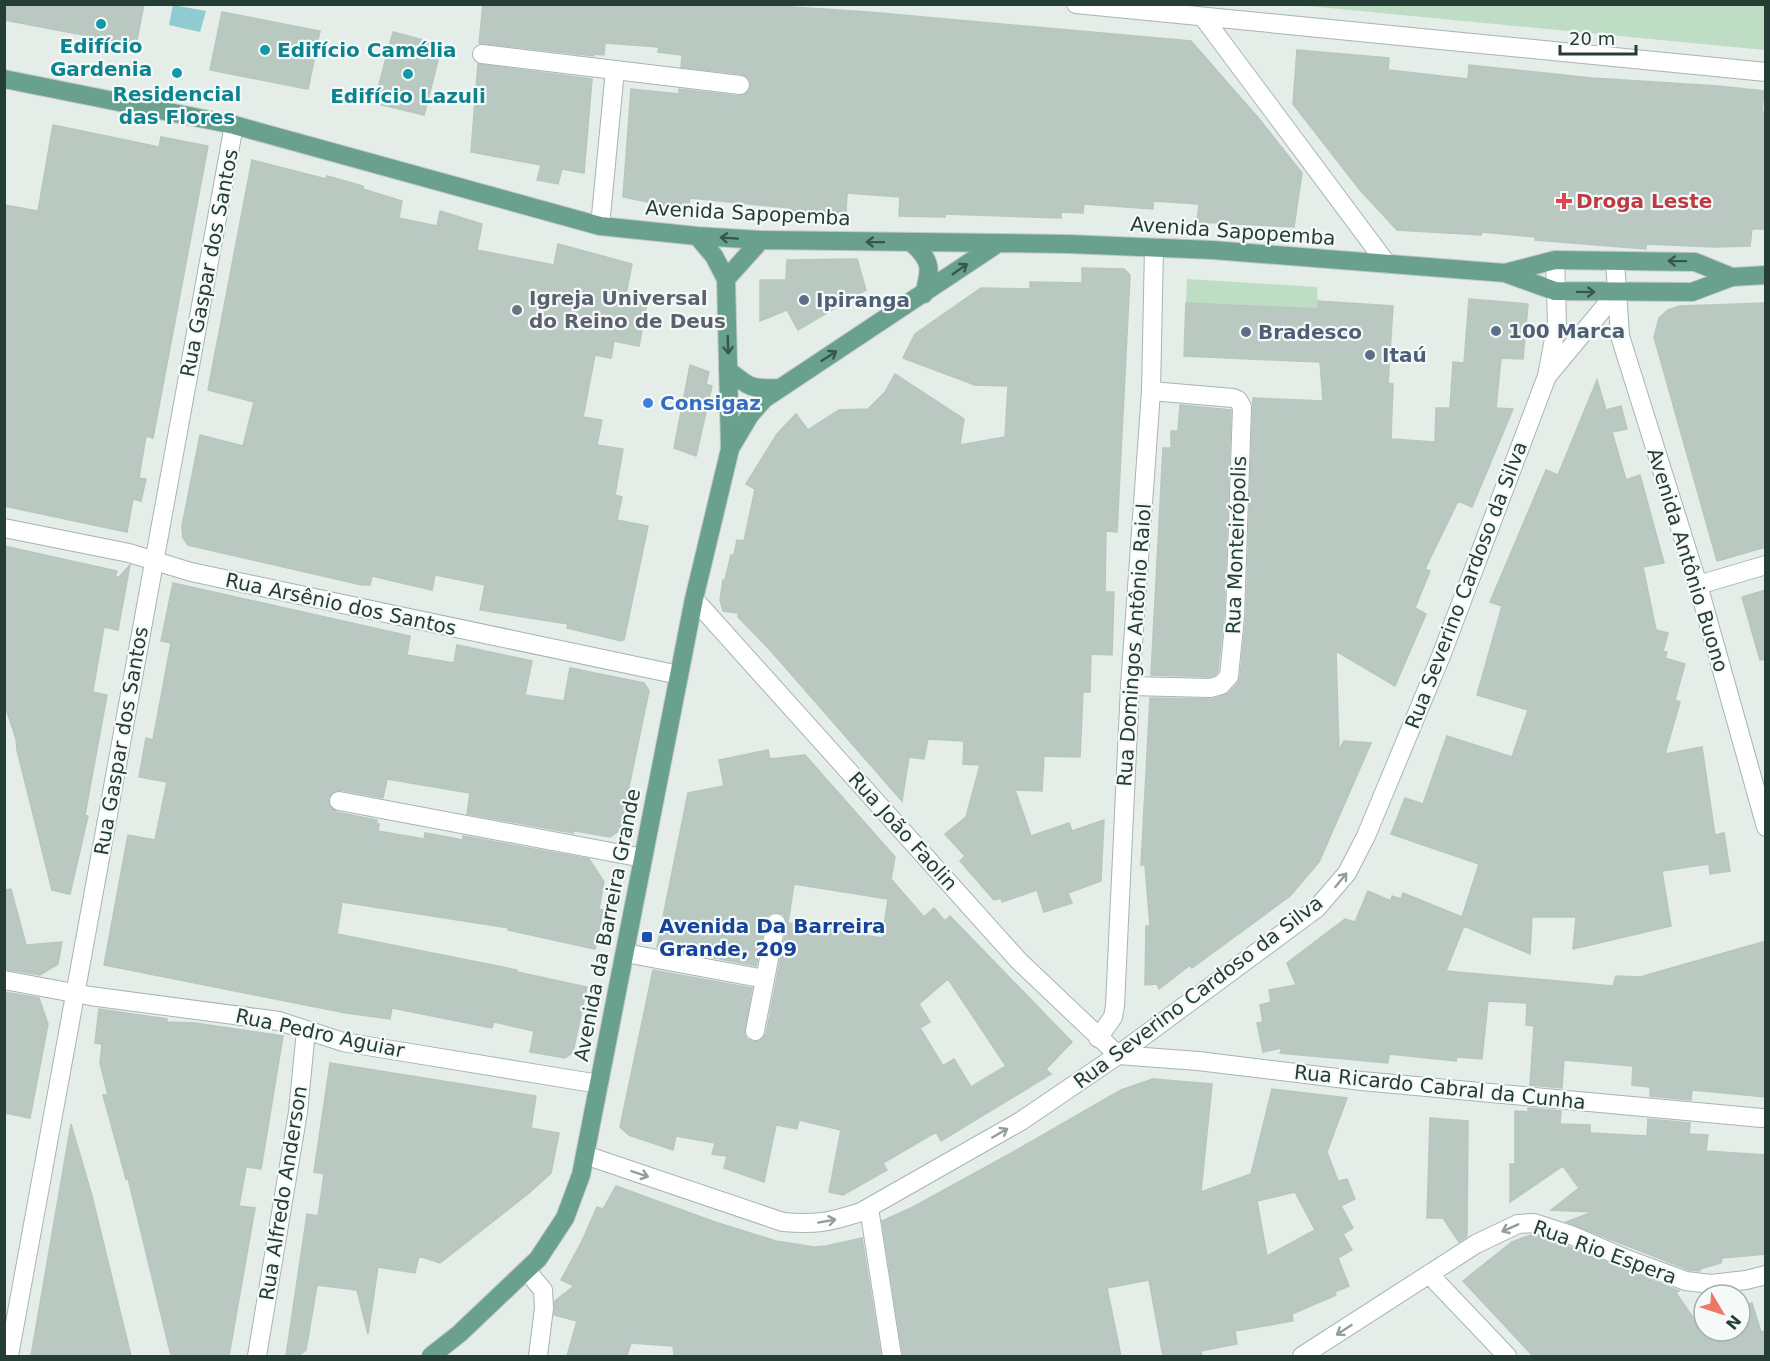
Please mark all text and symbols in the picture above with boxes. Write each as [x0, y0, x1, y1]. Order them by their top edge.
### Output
marker: Edifício Gardenia [94, 17, 108, 31]
scale bar [1560, 18, 1636, 56]
text: 20 m [1569, 28, 1615, 49]
place label: Edifício Gardenia [50, 34, 152, 81]
place label: Edifício Camélia [277, 38, 457, 62]
marker: Edifício Camélia [258, 43, 272, 57]
marker: Residencial das Flores [170, 66, 184, 80]
marker: Edifício Lazuli [401, 67, 415, 81]
place label: Residencial das Flores [113, 82, 241, 129]
place label: Edifício Lazuli [330, 84, 486, 108]
street label: Rua Gaspar dos Santos [175, 147, 243, 379]
place label: Droga Leste [1576, 189, 1712, 213]
marker: Droga Leste [1557, 194, 1571, 208]
street label: Avenida Sapopemba [645, 196, 851, 230]
street label: Avenida Sapopemba [1130, 212, 1336, 250]
one-way arrow [719, 232, 739, 243]
one-way arrow [866, 236, 886, 248]
one-way arrow [1668, 256, 1688, 267]
one-way arrow [952, 263, 968, 275]
place label: Igreja Universal do Reino de Deus [529, 286, 726, 333]
one-way arrow [1576, 286, 1596, 298]
place label: Ipiranga [816, 288, 910, 312]
marker: Ipiranga [797, 293, 811, 307]
marker: Igreja Universal do Reino de Deus [510, 303, 524, 317]
place label: 100 Marca [1508, 319, 1625, 343]
place label: Bradesco [1258, 320, 1362, 344]
marker: 100 Marca [1489, 324, 1503, 338]
marker: Bradesco [1239, 325, 1253, 339]
one-way arrow [722, 335, 733, 355]
place label: Itaú [1382, 343, 1427, 367]
marker: Itaú [1363, 348, 1377, 362]
one-way arrow [820, 350, 836, 362]
place label: Consigaz [660, 391, 761, 415]
marker: Consigaz [641, 396, 655, 410]
street label: Rua Severino Cardoso da Silva [1400, 438, 1532, 732]
street label: Avenida Antônio Buono [1642, 445, 1734, 675]
street label: Rua Monteirópolis [1221, 455, 1251, 635]
street label: Rua Domingos Antônio Raiol [1112, 503, 1156, 787]
street label: Rua Arsênio dos Santos [223, 568, 459, 640]
street label: Rua Gaspar dos Santos [89, 625, 153, 857]
street label: Rua João Faolin [843, 767, 963, 895]
street label: Avenida da Barreira Grande [569, 787, 645, 1063]
one-way arrow [1334, 872, 1347, 888]
street label: Rua Severino Cardoso da Silva [1069, 890, 1327, 1094]
place label: Avenida Da Barreira Grande, 209 [659, 914, 886, 961]
marker: Avenida Da Barreira Grande, 209 [640, 930, 654, 944]
street label: Rua Pedro Aguiar [233, 1003, 407, 1063]
street label: Rua Ricardo Cabral da Cunha [1293, 1060, 1587, 1114]
street label: Rua Alfredo Anderson [254, 1084, 312, 1302]
one-way arrow [991, 1127, 1008, 1139]
one-way arrow [630, 1170, 649, 1181]
street label: Rua Rio Espera [1530, 1215, 1680, 1289]
one-way arrow [817, 1216, 837, 1227]
one-way arrow [1501, 1222, 1519, 1234]
north arrow [1692, 1283, 1752, 1343]
text: N [1722, 1311, 1745, 1333]
one-way arrow [1336, 1324, 1353, 1336]

